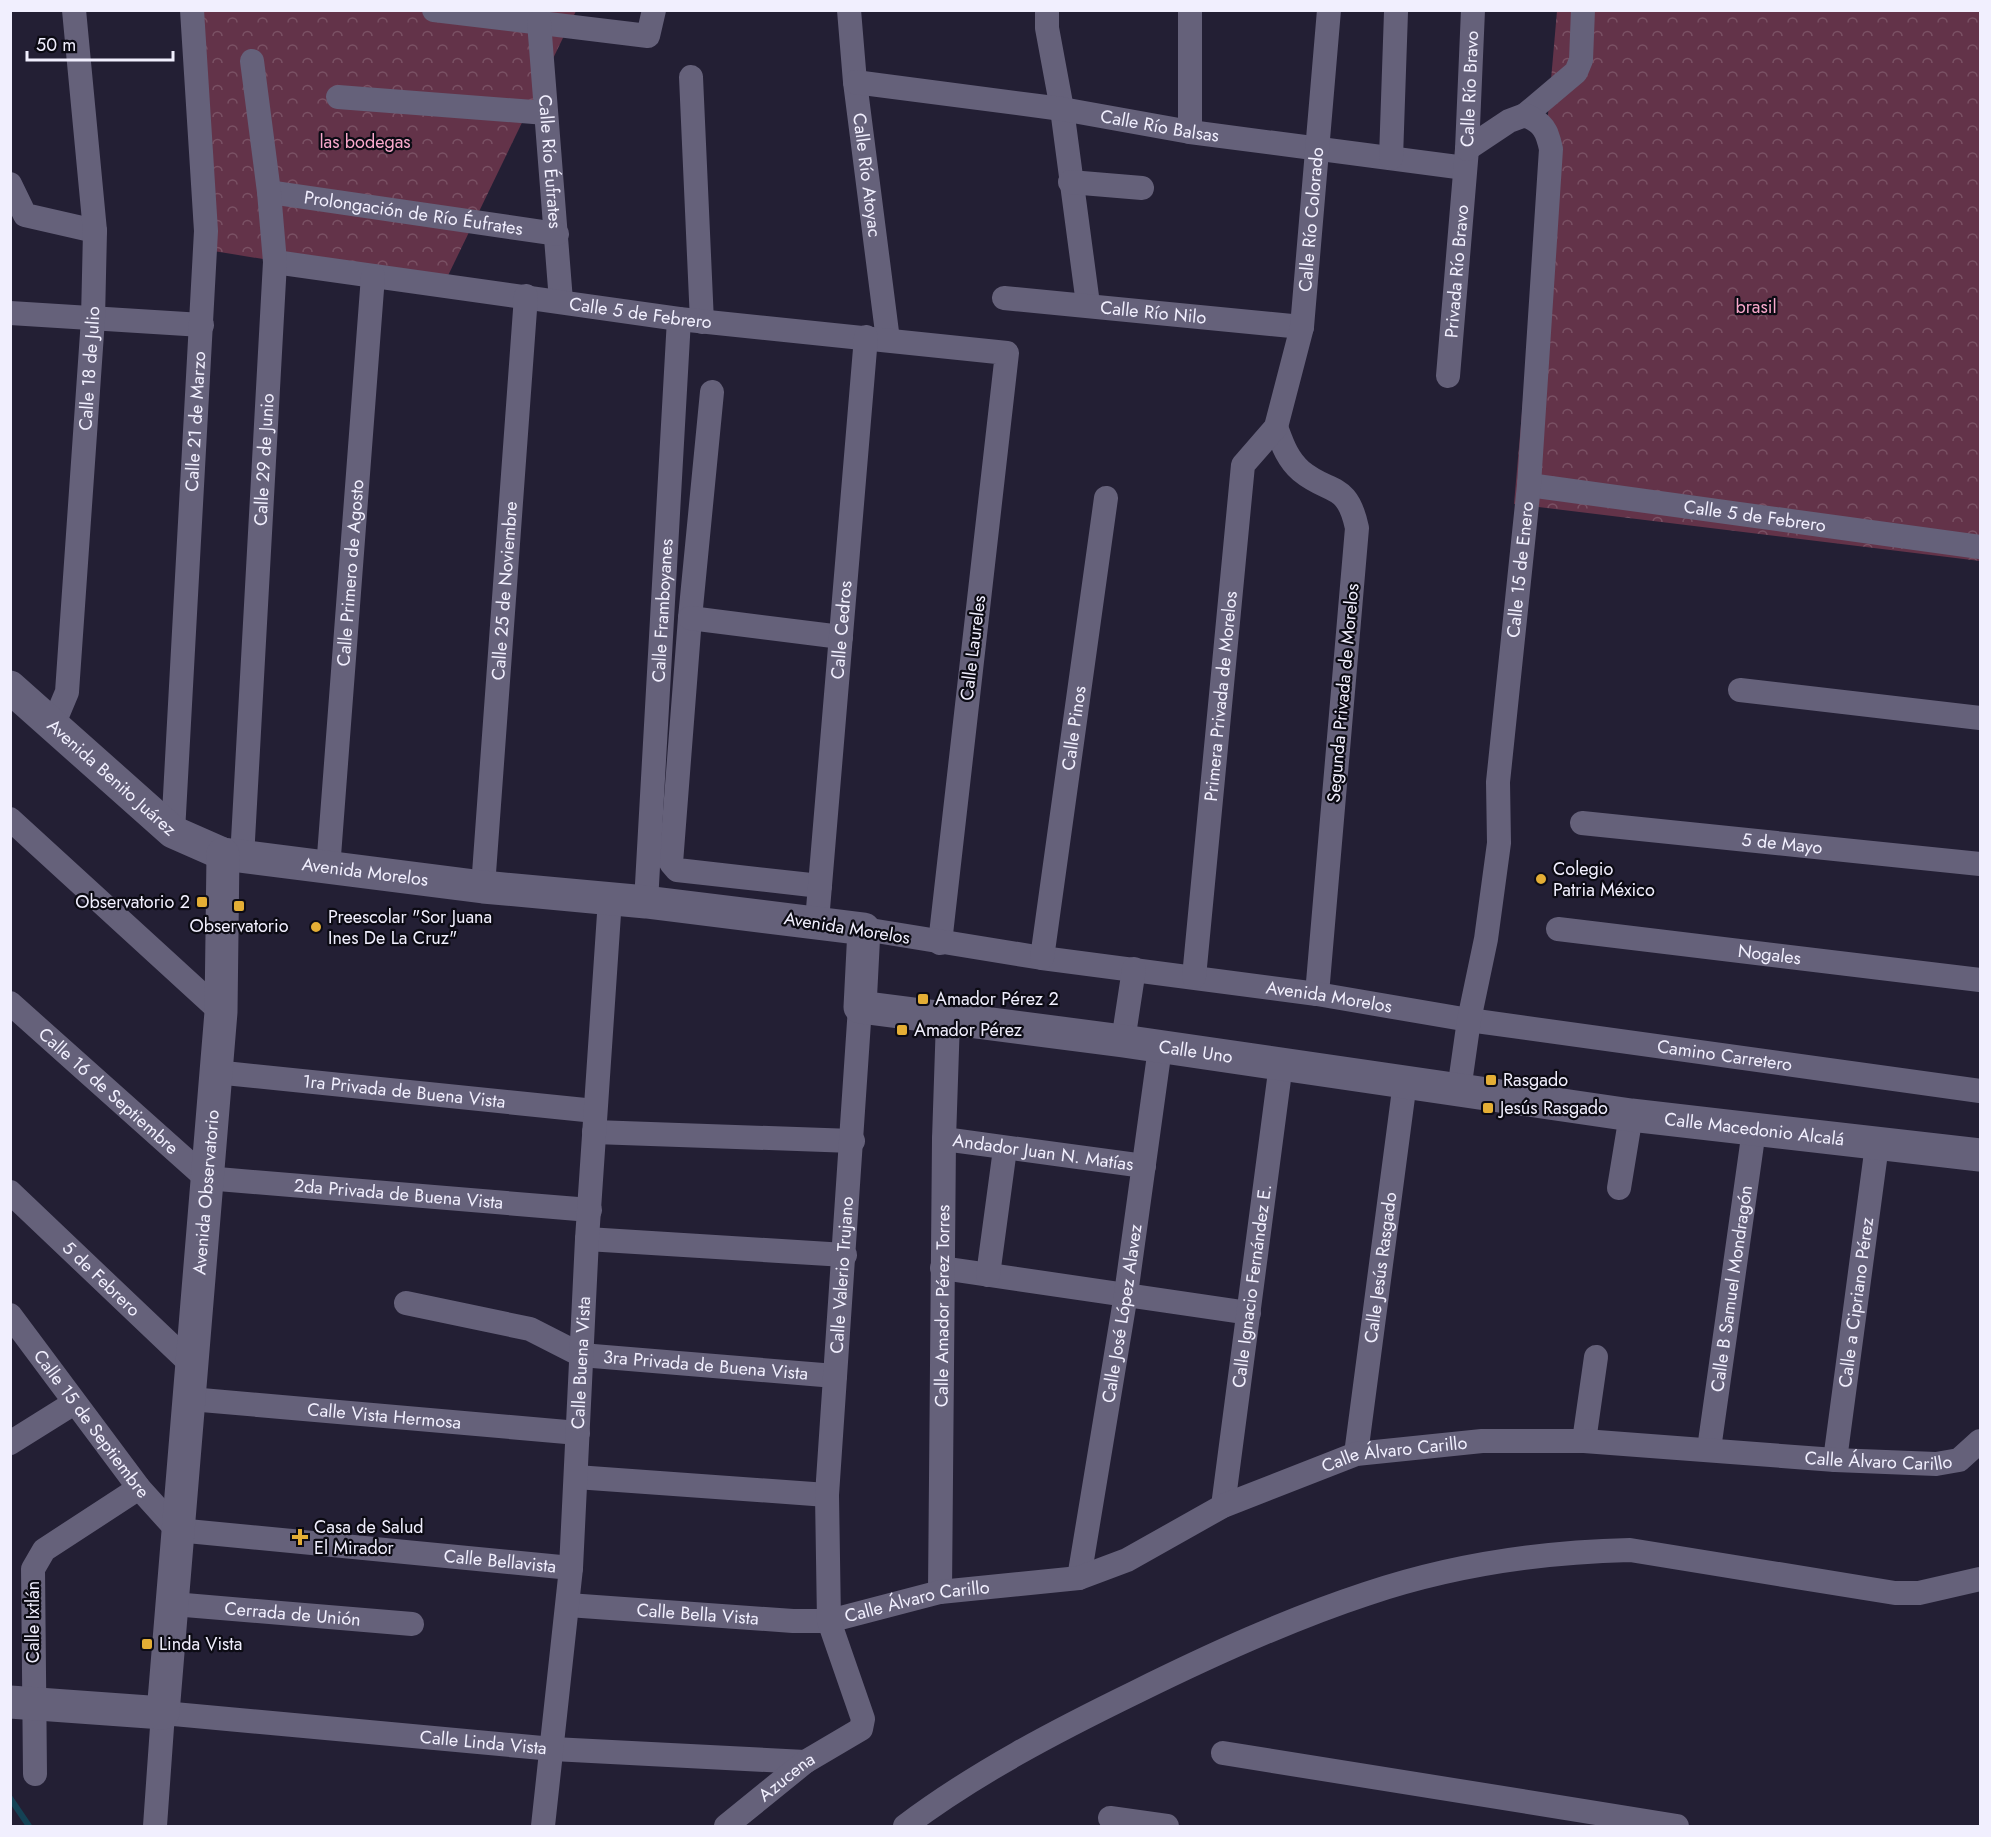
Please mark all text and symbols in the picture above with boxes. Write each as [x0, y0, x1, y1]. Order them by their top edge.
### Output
scale bar [27, 24, 172, 62]
street label: Calle Río Bravo [1454, 30, 1485, 148]
text: 50 m [36, 32, 76, 58]
street label: Calle Río Éufrates [532, 94, 568, 230]
street label: Calle Río Balsas [1098, 103, 1221, 149]
street label: Calle Río Atoyac [846, 111, 888, 239]
park label: las bodegas [319, 129, 411, 155]
street label: Calle Río Colorado [1292, 146, 1330, 293]
street label: Prolongación de Río Éufrates [302, 184, 525, 242]
street label: Privada Río Bravo [1438, 204, 1475, 339]
street label: Calle 5 de Febrero [568, 291, 713, 335]
street label: Calle Río Nilo [1099, 294, 1208, 331]
park label: brasil [1735, 294, 1777, 320]
street label: Calle 18 de Julio [72, 306, 106, 432]
street label: Calle 21 de Marzo [179, 351, 212, 492]
street label: Calle 29 de Junio [247, 392, 281, 527]
street label: Calle Primero de Agosto [330, 478, 371, 667]
street label: Calle 5 de Febrero [1682, 493, 1828, 539]
street label: Calle 25 de Noviembre [485, 500, 524, 681]
street label: Calle 15 de Enero [1500, 500, 1540, 639]
street label: Calle Framboyanes [645, 538, 680, 683]
street label: Calle Cedros [824, 580, 859, 680]
street label: Segunda Privada de Morelos [1320, 582, 1366, 804]
street label: Primera Privada de Morelos [1198, 590, 1244, 803]
street label: Calle Laureles [954, 594, 992, 702]
street label: Calle Pinos [1055, 684, 1093, 772]
street label: Avenida Benito Juárez [41, 713, 182, 842]
street label: 5 de Mayo [1740, 827, 1824, 861]
street label: Avenida Morelos [300, 851, 430, 893]
place label: Colegio Patria México [1553, 856, 1655, 903]
marker: Colegio Patria México [1534, 872, 1548, 886]
place label: Observatorio 2 [75, 889, 190, 915]
marker: Observatorio 2 [195, 895, 209, 909]
marker: Observatorio [232, 899, 246, 913]
place label: Preescolar "Sor Juana Ines De La Cruz" [328, 904, 492, 951]
street label: Avenida Morelos [782, 905, 912, 951]
place label: Observatorio [189, 913, 289, 939]
marker: Preescolar "Sor Juana Ines De La Cruz" [309, 920, 323, 934]
street label: Nogales [1736, 938, 1802, 971]
street label: Avenida Morelos [1264, 974, 1394, 1020]
place label: Amador Pérez 2 [935, 986, 1059, 1012]
marker: Amador Pérez 2 [916, 992, 930, 1006]
place label: Amador Pérez [914, 1017, 1023, 1043]
street label: Calle 16 de Septiembre [33, 1021, 184, 1161]
marker: Amador Pérez [895, 1023, 909, 1037]
street label: Calle Uno [1157, 1033, 1235, 1070]
street label: Camino Carretero [1655, 1033, 1794, 1078]
place label: Rasgado [1503, 1067, 1568, 1093]
street label: 1ra Privada de Buena Vista [301, 1068, 507, 1115]
marker: Rasgado [1484, 1073, 1498, 1087]
place label: Jesús Rasgado [1498, 1095, 1608, 1121]
marker: Jesús Rasgado [1481, 1101, 1495, 1115]
street label: Calle Macedonio Alcalá [1663, 1106, 1846, 1152]
street label: Avenida Observatorio [186, 1108, 226, 1276]
street label: Andador Juan N. Matías [951, 1127, 1135, 1177]
street label: 2da Privada de Buena Vista [293, 1172, 504, 1216]
street label: Calle Ignacio Fernández E. [1226, 1182, 1278, 1389]
street label: Calle B Samuel Mondragón [1704, 1183, 1759, 1394]
street label: Calle Jesús Rasgado [1358, 1190, 1403, 1345]
street label: Calle Valerio Trujano [824, 1196, 860, 1354]
street label: Calle Amador Pérez Torres [929, 1205, 956, 1407]
street label: Calle a Cipriano Pérez [1832, 1215, 1880, 1389]
street label: Calle José López Alavez [1095, 1222, 1149, 1405]
street label: 5 de Febrero [56, 1235, 146, 1323]
street label: Calle Buena Vista [565, 1296, 597, 1430]
street label: Calle 15 de Septiembre [27, 1344, 155, 1504]
street label: 3ra Privada de Buena Vista [602, 1344, 809, 1387]
street label: Calle Vista Hermosa [306, 1396, 462, 1436]
street label: Calle Álvaro Carillo [1318, 1430, 1469, 1479]
street label: Calle Álvaro Carillo [1804, 1445, 1954, 1477]
place label: Casa de Salud El Mirador [314, 1514, 424, 1561]
marker: Casa de Salud El Mirador [291, 1528, 309, 1546]
street label: Calle Bellavista [443, 1543, 558, 1580]
street label: Calle Álvaro Carillo [842, 1574, 991, 1629]
street label: Calle Ixtlán [20, 1581, 46, 1663]
street label: Cerrada de Unión [223, 1595, 362, 1633]
street label: Calle Bella Vista [636, 1597, 760, 1632]
place label: Linda Vista [159, 1631, 242, 1657]
marker: Linda Vista [140, 1637, 154, 1651]
street label: Calle Linda Vista [419, 1724, 548, 1761]
street label: Azucena [753, 1746, 820, 1808]

